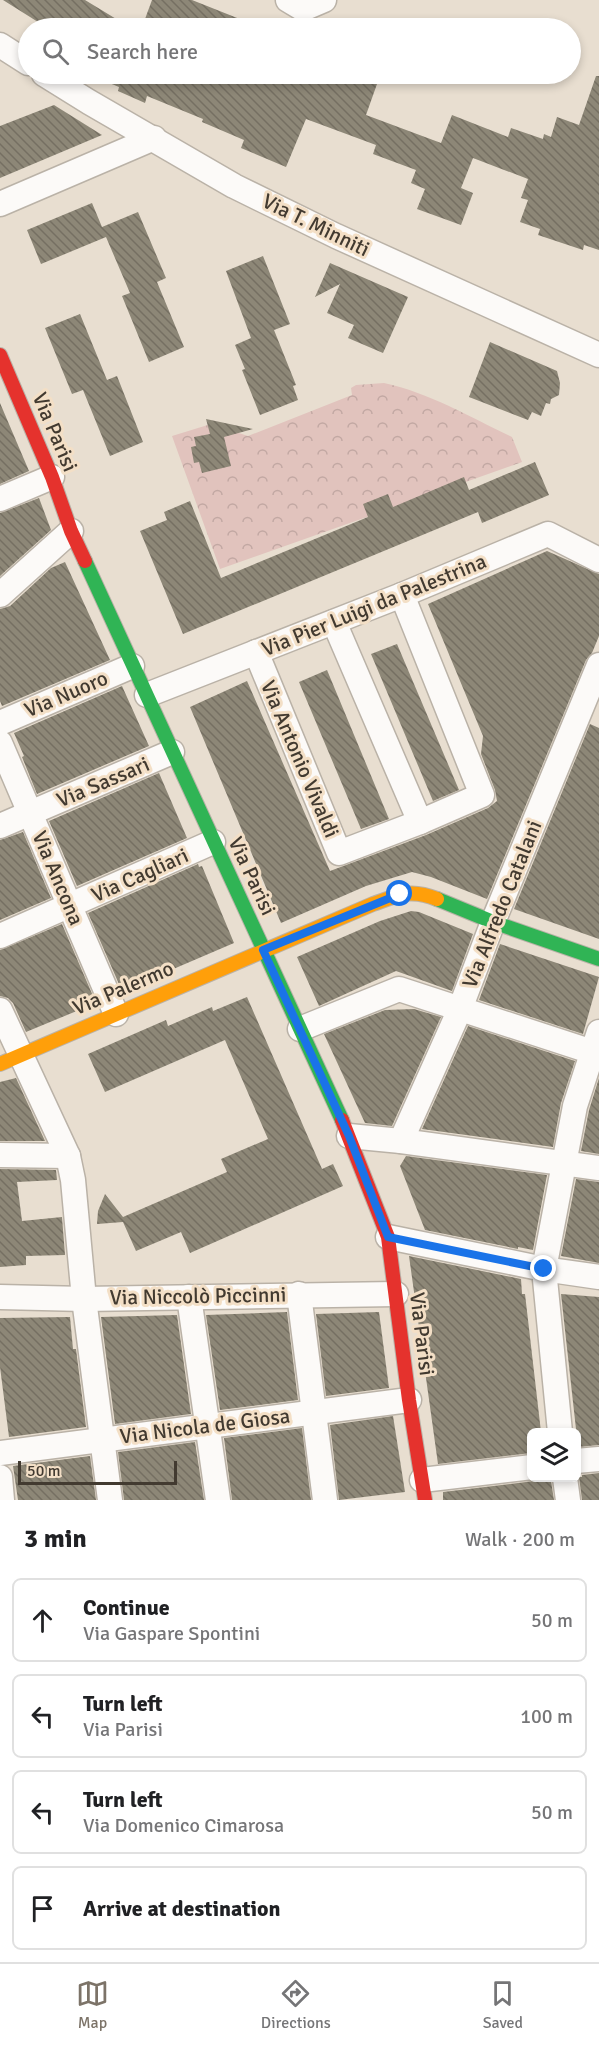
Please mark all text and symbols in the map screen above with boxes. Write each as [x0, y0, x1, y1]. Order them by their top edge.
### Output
search box [18, 18, 581, 84]
icon: search [39, 35, 72, 68]
text: Search here [87, 38, 198, 65]
street label: Via T. Minniti [258, 188, 374, 262]
street label: Via Parisi [27, 388, 83, 476]
street label: Via Pier Luigi da Palestrina [258, 548, 490, 662]
street label: Via Nuoro [20, 665, 112, 723]
street label: Via Antonio Vivaldi [255, 676, 345, 842]
street label: Via Sassari [53, 751, 153, 813]
street label: Via Alfredo Catalani [457, 816, 547, 992]
street label: Via Ancona [26, 827, 90, 929]
street label: Via Parisi [223, 833, 281, 919]
street label: Via Cagliari [87, 842, 193, 908]
route start [386, 880, 412, 906]
street label: Via Palermo [69, 955, 177, 1021]
route end [530, 1255, 556, 1281]
street label: Via Niccolò Piccinni [109, 1281, 287, 1311]
street label: Via Parisi [404, 1291, 440, 1377]
street label: Via Nicola de Giosa [118, 1403, 292, 1449]
map controls [527, 1428, 581, 1482]
button: layers [527, 1428, 581, 1482]
scale bar [18, 1458, 177, 1486]
text: 50 m [27, 1461, 61, 1481]
text: 3 min [24, 1523, 87, 1555]
text: Walk · 200 m [465, 1527, 575, 1552]
text: Continue [83, 1594, 170, 1621]
icon: ahead [26, 1604, 59, 1637]
text: 50 m [531, 1608, 573, 1633]
text: Via Gaspare Spontini [83, 1621, 260, 1646]
text: Turn left [83, 1690, 163, 1717]
icon: left [26, 1700, 59, 1733]
text: 100 m [520, 1704, 573, 1729]
text: Via Parisi [83, 1717, 163, 1742]
text: Turn left [83, 1786, 163, 1813]
icon: left [26, 1796, 59, 1829]
text: 50 m [531, 1800, 573, 1825]
text: Via Domenico Cimarosa [83, 1813, 284, 1838]
icon: arrive [26, 1892, 59, 1925]
text: Arrive at destination [83, 1895, 280, 1922]
tab: Map [76, 1977, 109, 2033]
tab: Directions [261, 1977, 331, 2033]
tab: Saved [483, 1977, 523, 2033]

